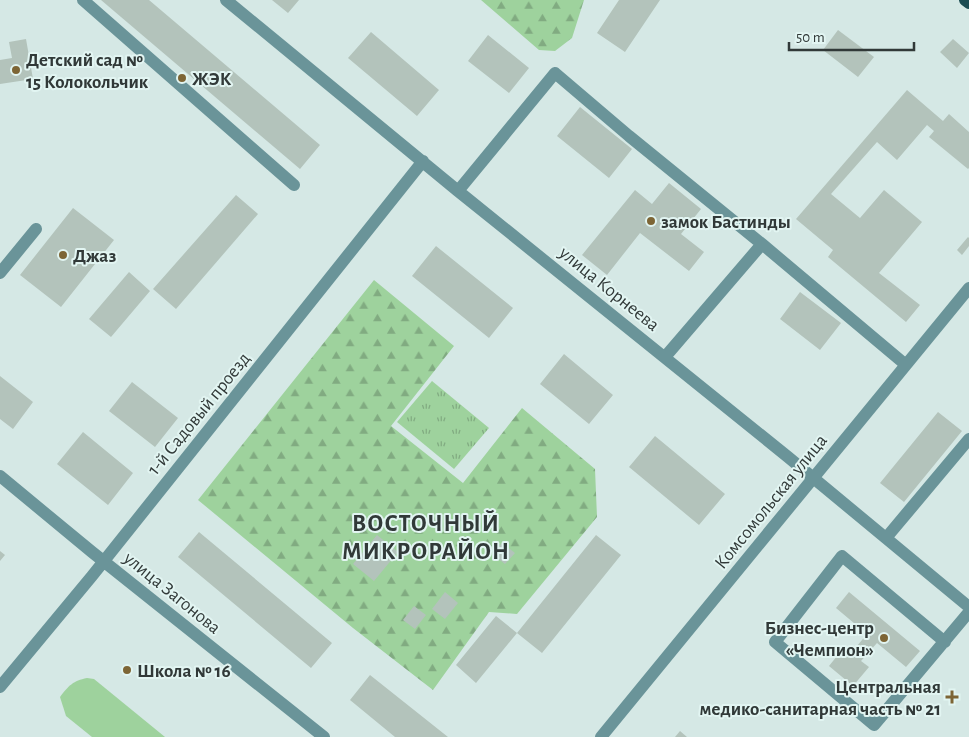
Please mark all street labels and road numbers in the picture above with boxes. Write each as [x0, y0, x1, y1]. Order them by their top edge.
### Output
street label: улица Корнеева [555, 243, 663, 335]
street label: 1-й Садовый проезд [144, 349, 254, 479]
street label: Комсомольская улица [711, 431, 831, 573]
street label: улица Загонова [119, 548, 224, 638]

